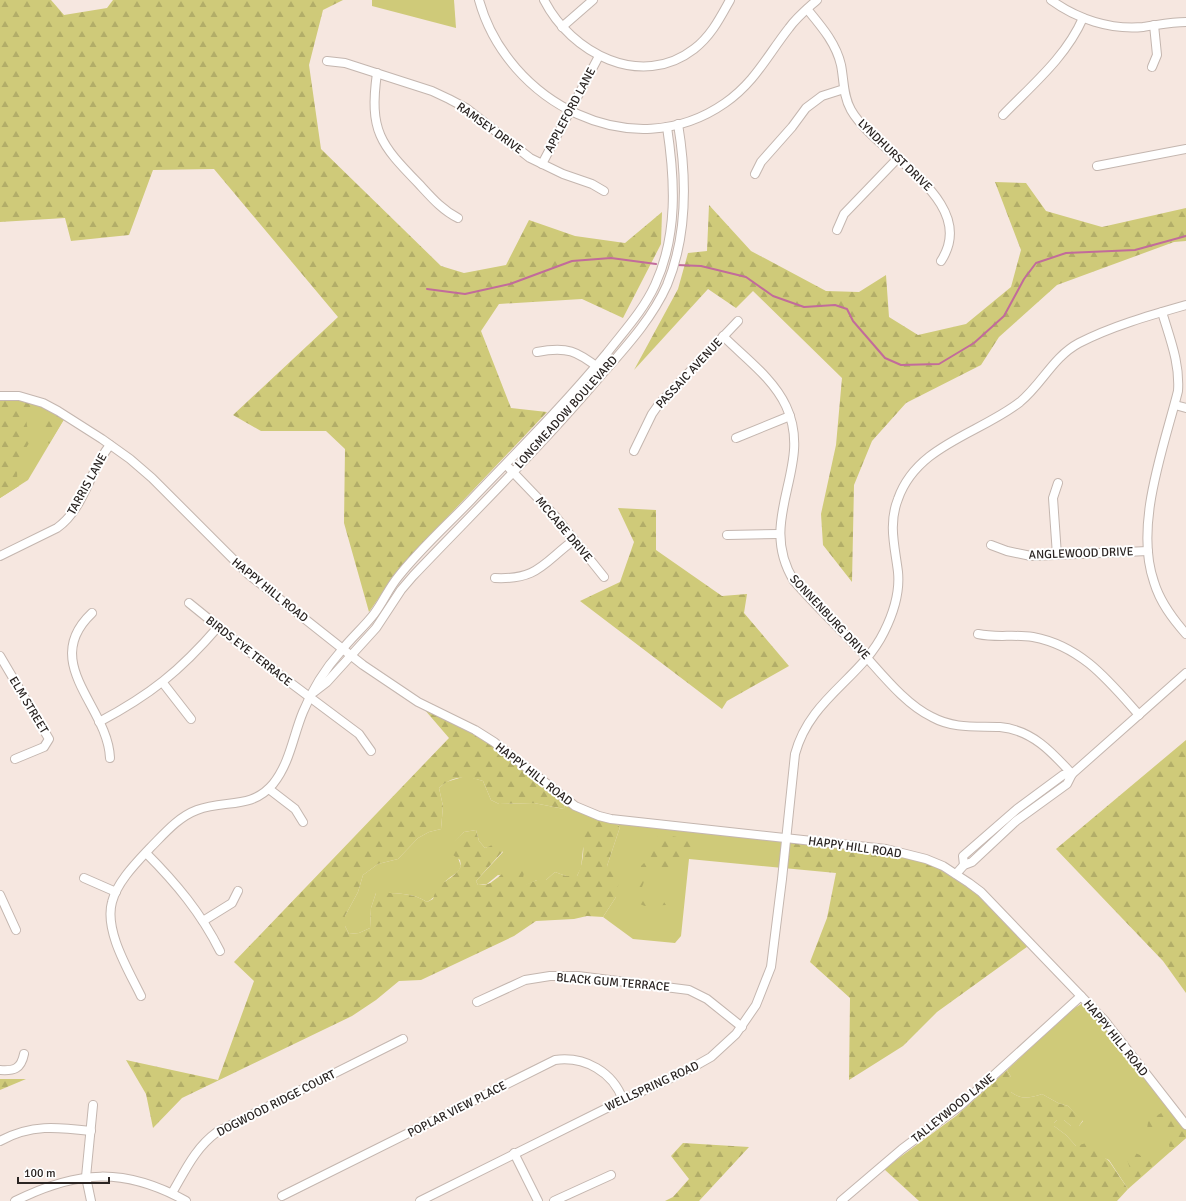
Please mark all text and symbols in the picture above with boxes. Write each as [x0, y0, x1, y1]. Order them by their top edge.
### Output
street label: APPLEFORD LANE [542, 65, 599, 155]
street label: RAMSEY DRIVE [454, 99, 526, 158]
street label: LYNDHURST DRIVE [854, 116, 935, 195]
street label: PASSAIC AVENUE [653, 335, 726, 412]
street label: LONGMEADOW BOULEVARD [512, 353, 621, 472]
street label: TARRIS LANE [64, 451, 111, 518]
street label: MCCABE DRIVE [532, 494, 595, 565]
street label: ANGLEWOOD DRIVE [1028, 544, 1134, 563]
street label: HAPPY HILL ROAD [228, 555, 311, 626]
street label: SONNENBURG DRIVE [786, 572, 873, 663]
street label: BIRDS EYE TERRACE [202, 613, 295, 690]
street label: ELM STREET [6, 674, 52, 737]
street label: HAPPY HILL ROAD [492, 740, 576, 809]
street label: HAPPY HILL ROAD [807, 834, 903, 862]
street label: BLACK GUM TERRACE [556, 970, 671, 995]
street label: HAPPY HILL ROAD [1080, 997, 1151, 1080]
street label: WELLSPRING ROAD [603, 1058, 702, 1115]
street label: DOGWOOD RIDGE COURT [214, 1067, 338, 1140]
street label: TALLEYWOOD LANE [909, 1070, 998, 1146]
street label: POPLAR VIEW PLACE [405, 1078, 509, 1141]
scale bar [18, 1159, 109, 1185]
text: 100 m [24, 1166, 56, 1181]

